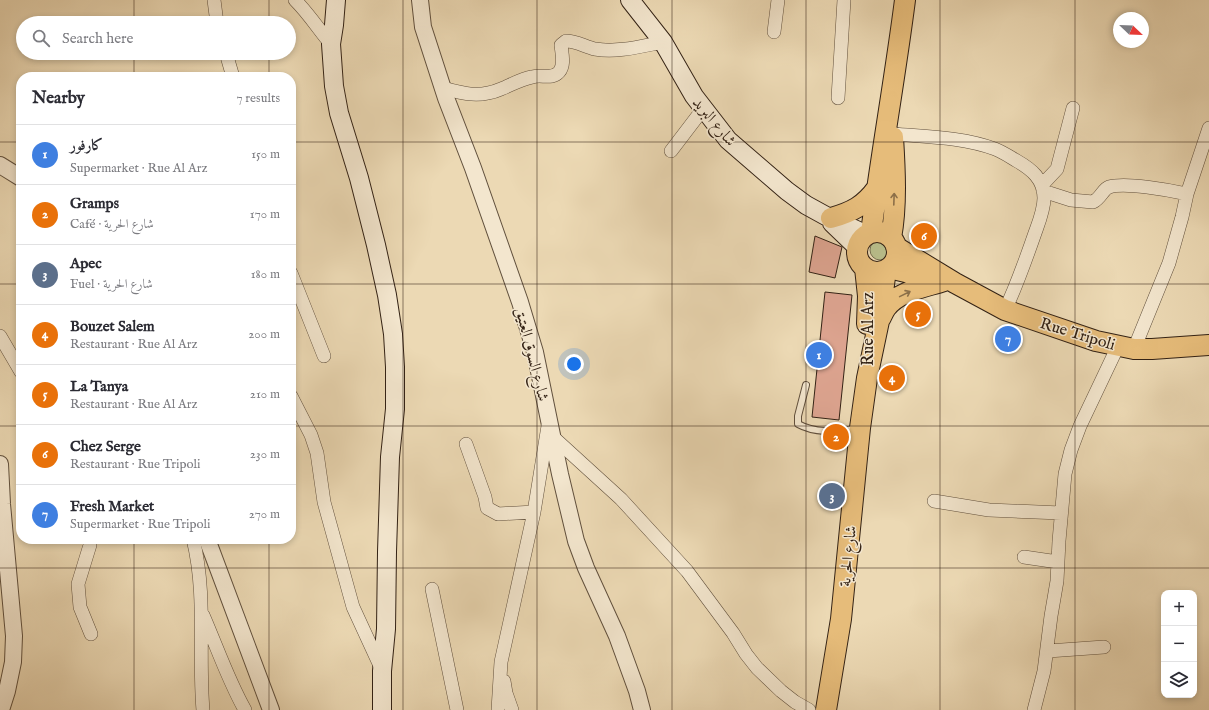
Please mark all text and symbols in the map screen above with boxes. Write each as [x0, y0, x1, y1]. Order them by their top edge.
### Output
north arrow [1113, 12, 1149, 48]
search box [16, 16, 296, 60]
icon: search [30, 27, 52, 49]
text: Search here [62, 29, 133, 48]
text: Nearby [32, 88, 85, 109]
text: 7 results [236, 90, 280, 107]
street label: شارع البريد [686, 94, 740, 152]
text: كارفور [70, 136, 103, 155]
text: 1 [43, 146, 47, 163]
text: 150 m [251, 146, 280, 163]
text: Supermarket · Rue Al Arz [70, 160, 208, 177]
one-way arrow [890, 193, 897, 206]
text: Gramps [70, 194, 119, 213]
text: 2 [42, 206, 48, 223]
text: 170 m [250, 206, 280, 223]
text: Café · شارع الحرية [70, 216, 154, 233]
pin: 6 [911, 221, 937, 251]
text: Apec [70, 254, 102, 273]
text: 3 [43, 266, 47, 283]
text: 180 m [251, 266, 280, 283]
text: Fuel · شارع الحرية [70, 276, 153, 293]
one-way arrow [899, 290, 911, 297]
street label: Rue Al Arz [859, 292, 879, 366]
pin: 5 [905, 299, 931, 329]
street label: شارع السوق العتيق [508, 305, 552, 404]
street label: Rue Tripoli [1037, 314, 1117, 356]
text: Bouzet Salem [70, 317, 155, 336]
pin: 7 [995, 324, 1021, 354]
text: 4 [42, 326, 48, 343]
text: 200 m [248, 326, 280, 343]
text: Restaurant · Rue Al Arz [70, 336, 198, 353]
pin: 1 [806, 340, 832, 370]
your location [564, 354, 584, 374]
pin: 4 [879, 363, 905, 393]
text: La Tanya [70, 377, 128, 396]
text: 5 [43, 386, 47, 403]
text: 210 m [250, 386, 280, 403]
text: Restaurant · Rue Al Arz [70, 396, 198, 413]
pin: 2 [823, 422, 849, 452]
text: Chez Serge [70, 437, 141, 456]
text: 6 [42, 446, 48, 463]
text: 230 m [250, 446, 280, 463]
text: Restaurant · Rue Tripoli [70, 456, 201, 473]
pin: 3 [819, 481, 845, 511]
text: Fresh Market [70, 497, 154, 516]
text: 7 [42, 506, 48, 523]
text: 270 m [249, 506, 280, 523]
text: Supermarket · Rue Tripoli [70, 516, 211, 533]
street label: شارع الحرية [836, 525, 864, 588]
map controls [1161, 590, 1197, 698]
button: + [1161, 590, 1197, 626]
button: − [1161, 626, 1197, 662]
button: layers [1161, 662, 1197, 698]

